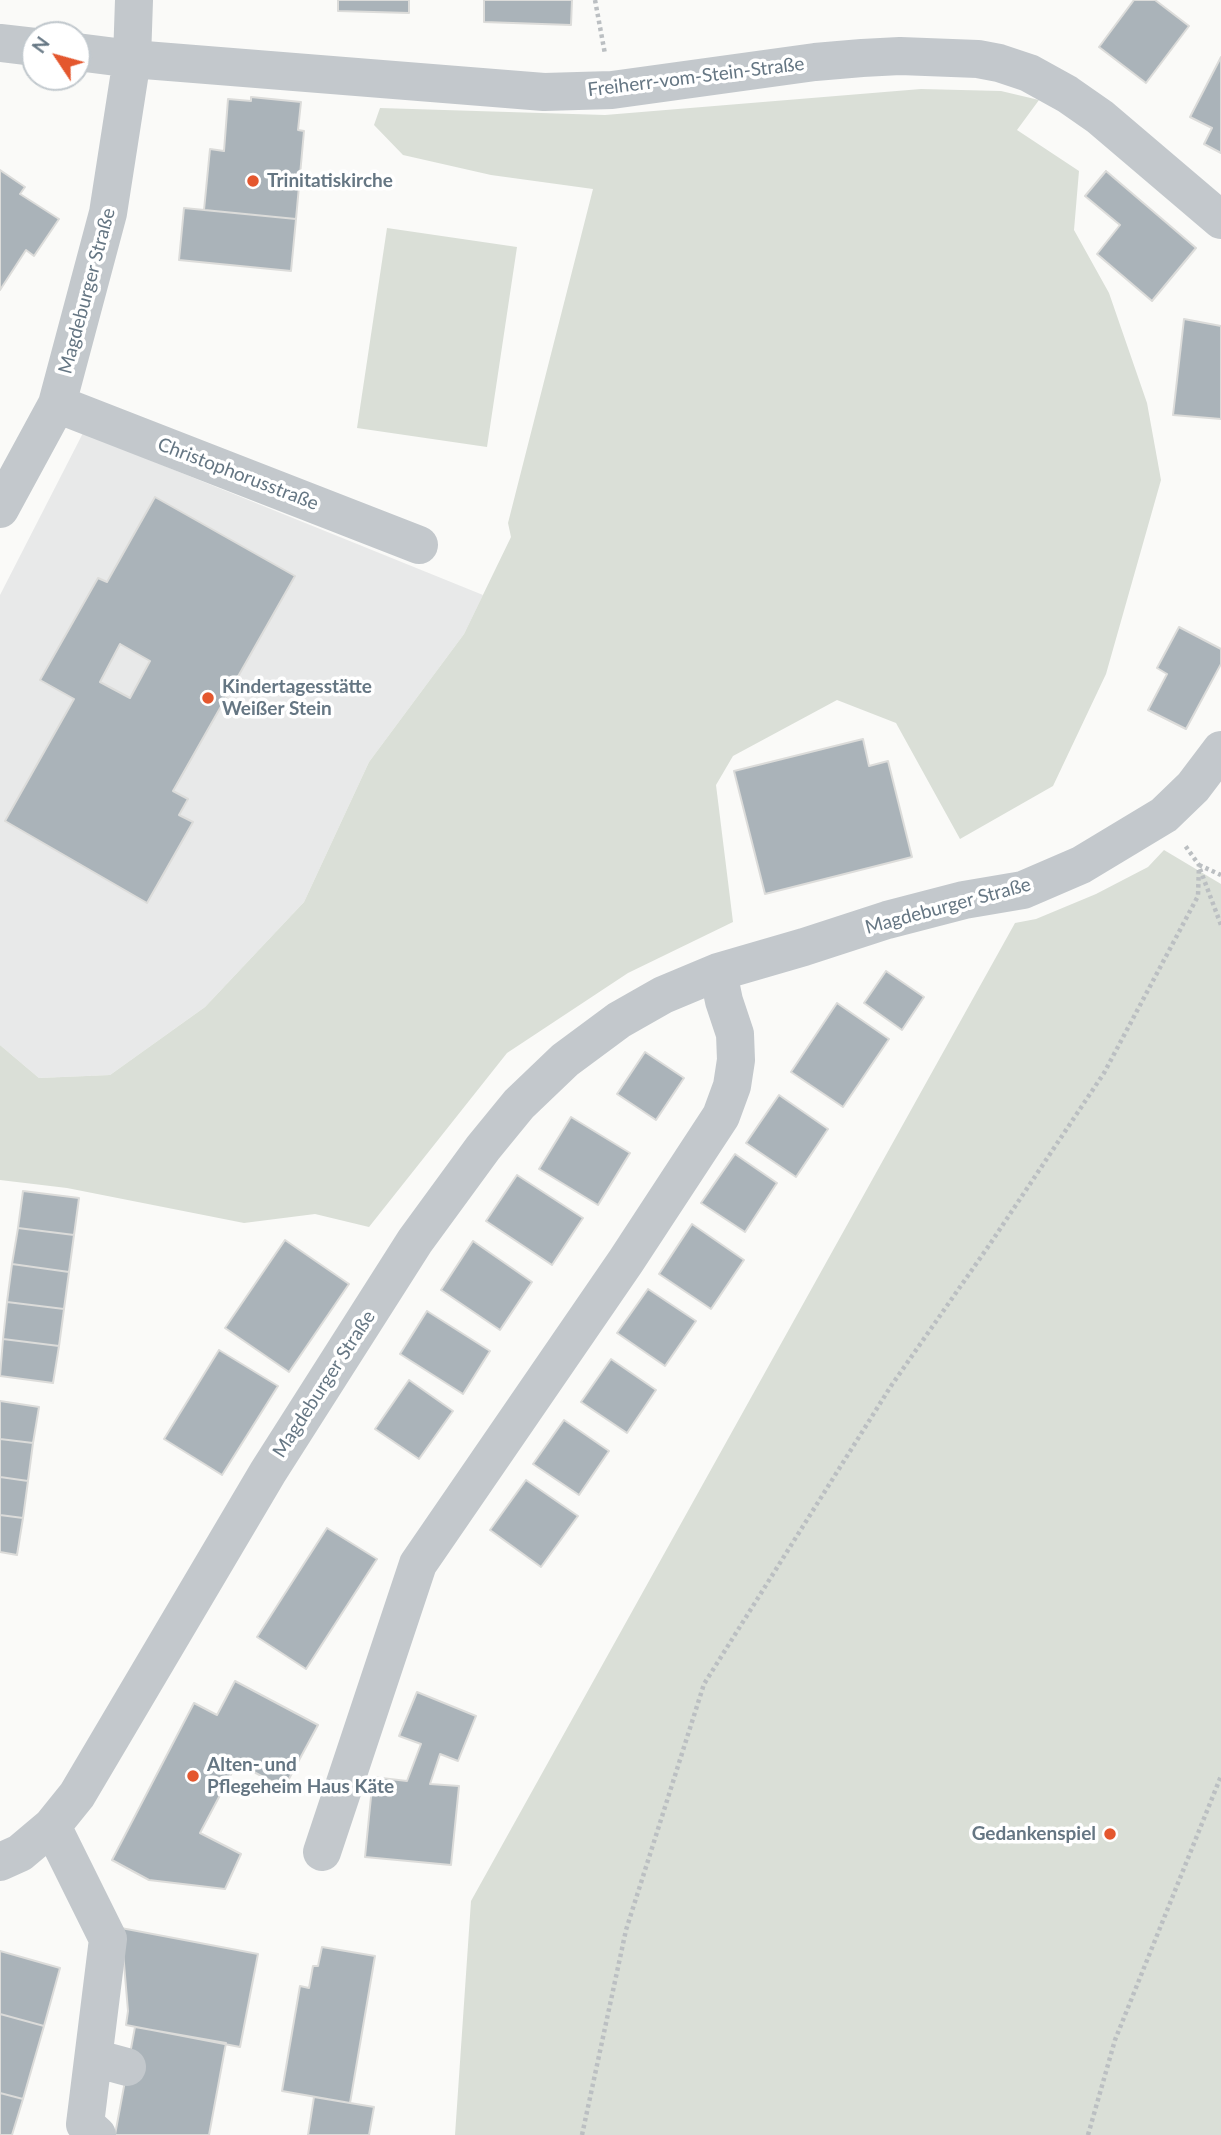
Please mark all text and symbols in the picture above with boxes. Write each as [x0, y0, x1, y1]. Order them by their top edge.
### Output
north arrow [21, 21, 91, 91]
text: N [27, 32, 54, 57]
street label: Freiherr-vom-Stein-Straße [586, 52, 806, 102]
place label: Trinitatiskirche [267, 170, 393, 192]
marker: Trinitatiskirche [245, 173, 261, 189]
street label: Magdeburger Straße [54, 206, 120, 376]
street label: Christophorusstraße [154, 433, 322, 515]
place label: Kindertagesstätte Weißer Stein [222, 676, 372, 720]
marker: Kindertagesstätte Weißer Stein [200, 690, 216, 706]
street label: Magdeburger Straße [863, 873, 1033, 939]
street label: Magdeburger Straße [268, 1306, 380, 1462]
place label: Alten- und Pflegeheim Haus Käte [207, 1754, 394, 1798]
marker: Alten- und Pflegeheim Haus Käte [185, 1768, 201, 1784]
place label: Gedankenspiel [972, 1823, 1096, 1845]
marker: Gedankenspiel [1102, 1826, 1118, 1842]

